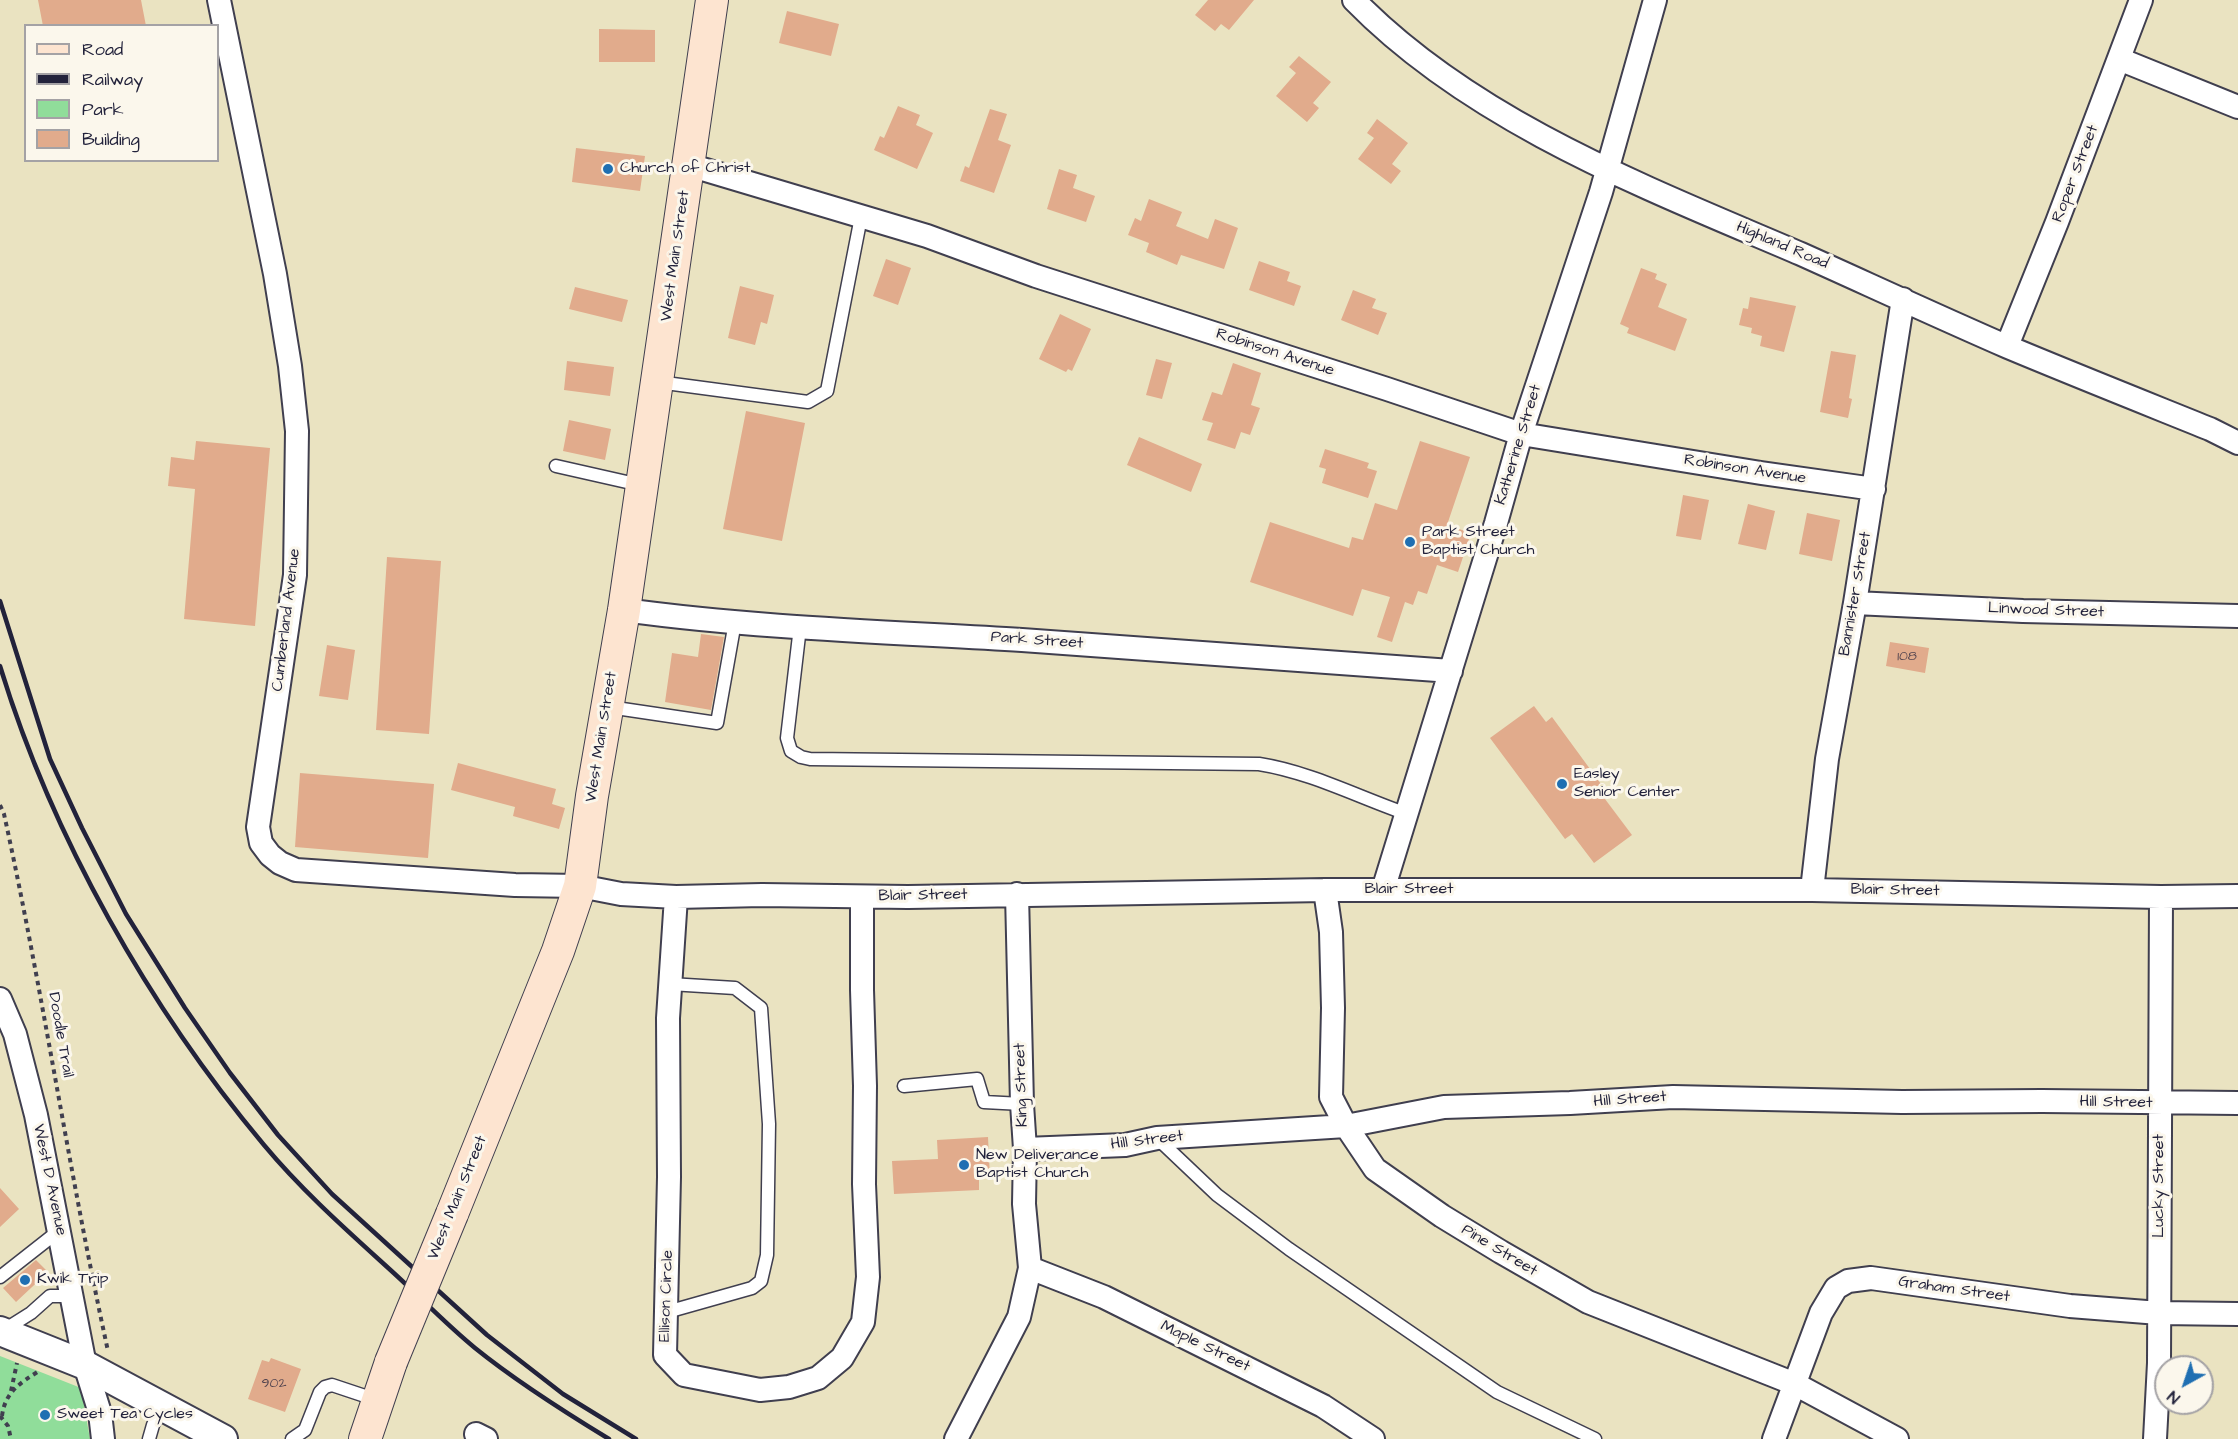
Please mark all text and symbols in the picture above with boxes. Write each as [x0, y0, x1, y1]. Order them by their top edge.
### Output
legend [24, 24, 219, 162]
text: Road [82, 37, 123, 62]
text: Railway [82, 67, 143, 92]
text: Park [82, 97, 124, 122]
street label: Roper Street [2049, 123, 2103, 225]
text: Building [82, 127, 140, 152]
place label: Church of Christ [620, 159, 751, 179]
marker: Church of Christ [601, 162, 615, 176]
street label: West Main Street [657, 189, 695, 323]
street label: Highland Road [1733, 218, 1831, 274]
street label: Robinson Avenue [1213, 325, 1337, 381]
street label: Katherine Street [1492, 383, 1546, 507]
street label: Robinson Avenue [1683, 451, 1807, 489]
place label: Park Street Baptist Church [1422, 523, 1534, 561]
street label: Bannister Street [1836, 530, 1876, 658]
marker: Park Street Baptist Church [1403, 535, 1417, 549]
street label: Cumberland Avenue [269, 548, 305, 692]
street label: Linwood Street [1987, 599, 2105, 623]
street label: Park Street [990, 628, 1084, 654]
house number: 108 [1897, 649, 1917, 665]
street label: West Main Street [582, 670, 622, 804]
place label: Easley Senior Center [1574, 765, 1680, 803]
marker: Easley Senior Center [1555, 777, 1569, 791]
street label: Blair Street [1364, 880, 1454, 900]
street label: Blair Street [1850, 881, 1940, 901]
street label: Blair Street [878, 886, 968, 906]
street label: Doodle Trail [43, 991, 77, 1079]
street label: King Street [1011, 1043, 1033, 1127]
street label: Hill Street [1593, 1088, 1667, 1112]
street label: Hill Street [2079, 1093, 2153, 1113]
street label: West D Avenue [28, 1123, 70, 1237]
street label: Hill Street [1110, 1127, 1184, 1155]
street label: West Main Street [424, 1133, 492, 1263]
street label: Lucky Street [2150, 1134, 2170, 1238]
place label: New Deliverance Baptist Church [976, 1146, 1099, 1184]
marker: New Deliverance Baptist Church [957, 1158, 971, 1172]
street label: Pine Street [1458, 1221, 1540, 1281]
street label: Ellison Circle [656, 1250, 678, 1342]
place label: Kwik Trip [37, 1270, 108, 1290]
marker: Kwik Trip [18, 1273, 32, 1287]
street label: Graham Street [1897, 1273, 2011, 1307]
street label: Maple Street [1157, 1317, 1253, 1377]
north arrow [2154, 1355, 2214, 1415]
house number: 902 [262, 1376, 286, 1392]
text: N [2163, 1386, 2185, 1409]
place label: Sweet Tea Cycles [57, 1405, 193, 1425]
marker: Sweet Tea Cycles [38, 1408, 52, 1422]

